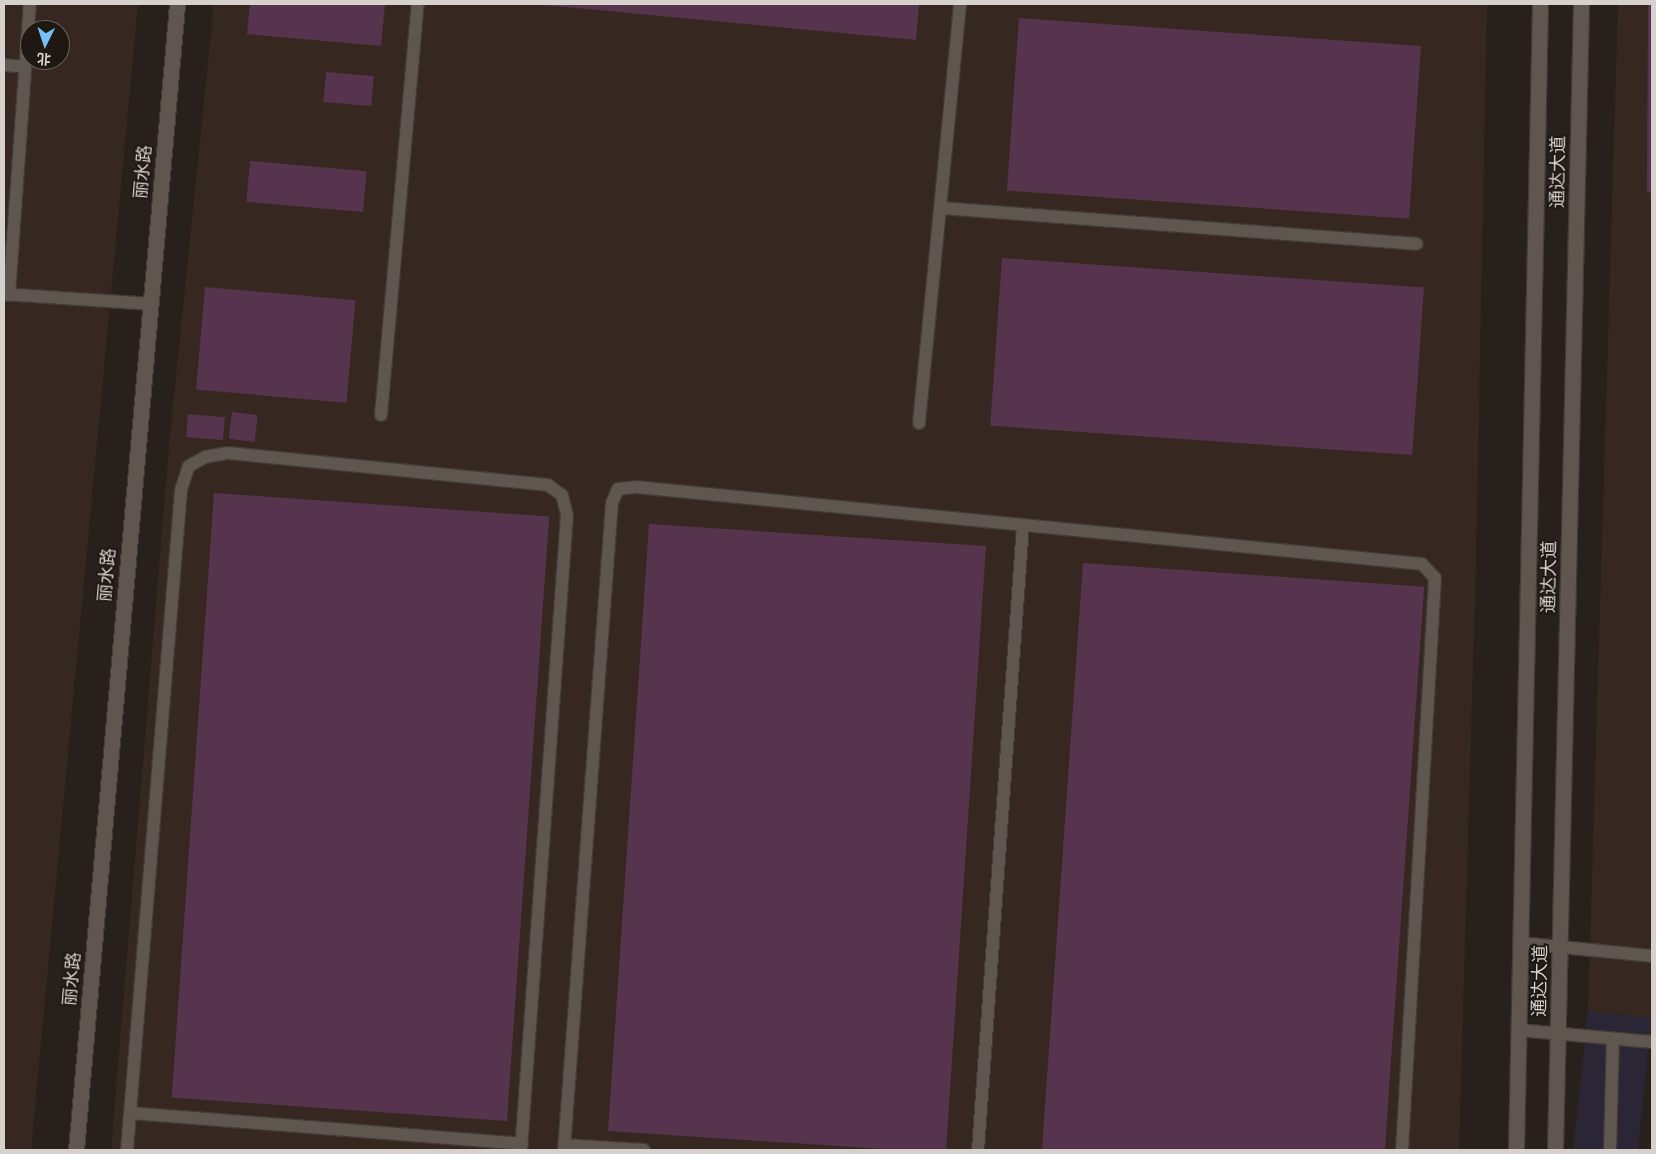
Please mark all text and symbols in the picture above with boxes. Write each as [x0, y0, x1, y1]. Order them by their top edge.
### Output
north arrow [20, 20, 70, 70]
text: 北 [36, 49, 52, 68]
street label: 通达大道 [1547, 136, 1569, 208]
street label: 丽水路 [130, 144, 156, 200]
street label: 通达大道 [1538, 541, 1560, 613]
street label: 丽水路 [94, 547, 120, 603]
street label: 通达大道 [1529, 945, 1551, 1017]
street label: 丽水路 [59, 951, 85, 1007]

